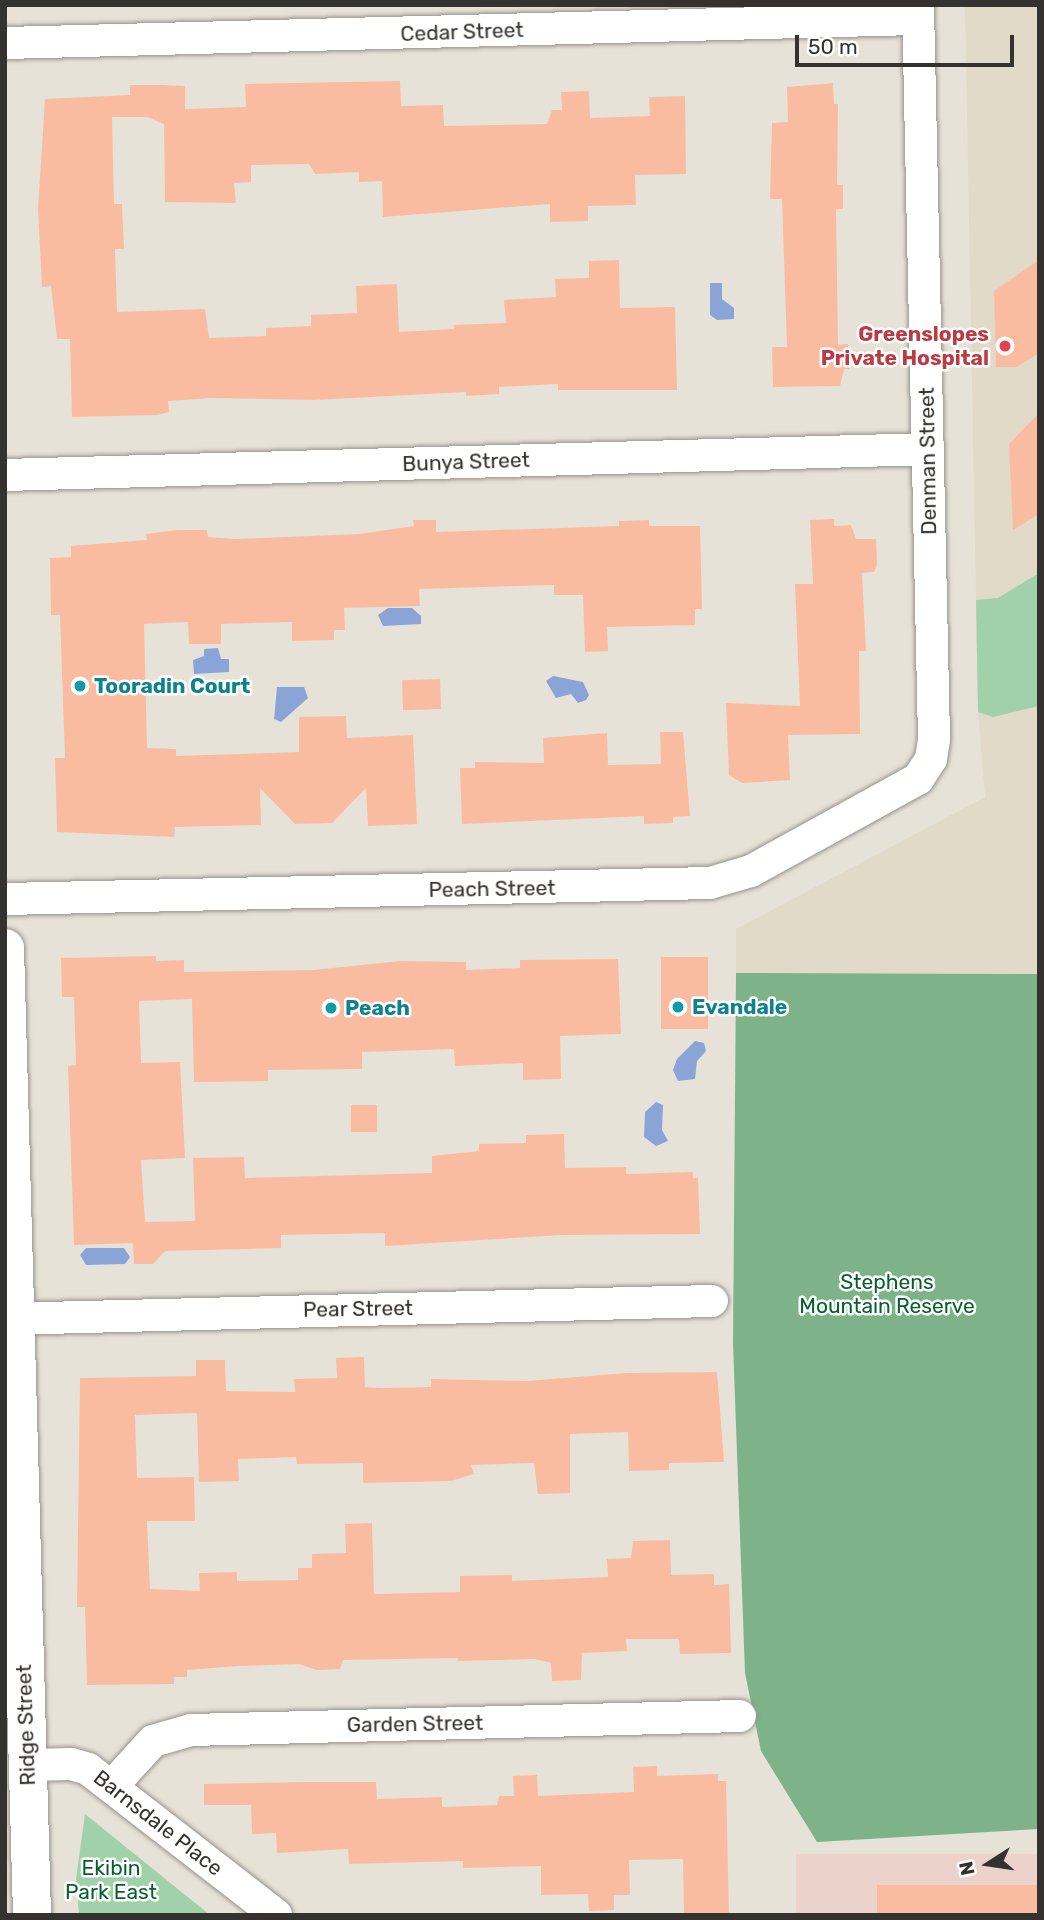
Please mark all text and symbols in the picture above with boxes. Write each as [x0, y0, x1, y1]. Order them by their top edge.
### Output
street label: Cedar Street [400, 17, 524, 47]
scale bar [799, 21, 1018, 65]
text: 50 m [808, 34, 858, 59]
place label: Greenslopes Private Hospital [821, 321, 989, 371]
marker: Greenslopes Private Hospital [995, 336, 1015, 356]
street label: Denman Street [914, 387, 942, 535]
street label: Bunya Street [402, 447, 530, 477]
place label: Tooradin Court [94, 673, 250, 699]
marker: Tooradin Court [72, 678, 88, 694]
street label: Peach Street [428, 875, 556, 903]
place label: Evandale [692, 994, 787, 1020]
place label: Peach [345, 995, 410, 1021]
marker: Evandale [670, 999, 686, 1015]
marker: Peach [323, 1000, 339, 1016]
park label: Stephens Mountain Reserve [799, 1269, 975, 1319]
street label: Pear Street [303, 1295, 413, 1323]
street label: Ridge Street [11, 1664, 41, 1786]
street label: Garden Street [347, 1710, 483, 1738]
street label: Barnsdale Place [89, 1765, 227, 1881]
north arrow [953, 1829, 1023, 1899]
park label: Ekibin Park East [65, 1855, 157, 1905]
text: N [954, 1859, 980, 1878]

